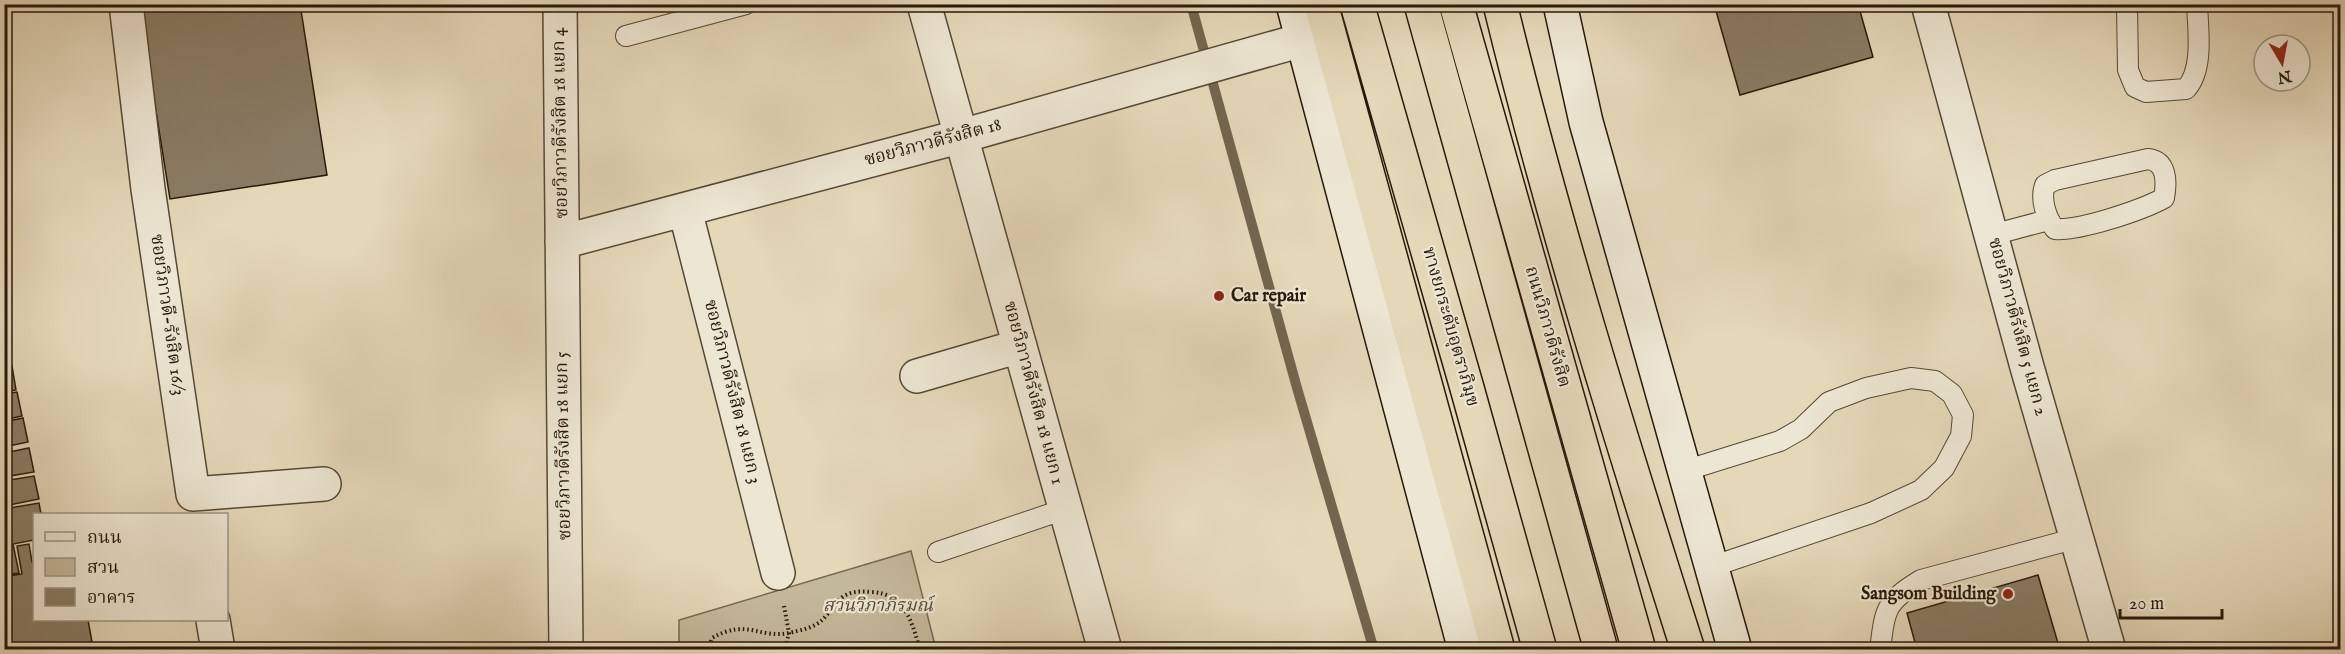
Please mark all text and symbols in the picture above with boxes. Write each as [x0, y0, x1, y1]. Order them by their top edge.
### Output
street label: ซอยวิภาวดีรังสิต 18 แยก 4 [548, 27, 574, 219]
north arrow [2252, 33, 2312, 93]
text: N [2276, 65, 2294, 87]
street label: ซอยวิภาวดีรังสิต 18 [862, 114, 1004, 172]
street label: ซอยวิภาวดี-รังสิต 16/3 [144, 233, 190, 397]
street label: ซอยวิภาวดีรังสิต 5 แยก 2 [1982, 235, 2052, 419]
street label: ทางยกระดับอุตราภิมุข [1416, 245, 1484, 409]
street label: ถนนวิภาวดีรังสิต [1519, 264, 1575, 390]
place label: Car repair [1231, 285, 1306, 308]
marker: Car repair [1212, 289, 1226, 303]
street label: ซอยวิภาวดีรังสิต 18 แยก 3 [698, 298, 766, 486]
street label: ซอยวิภาวดีรังสิต 18 แยก 1 [997, 299, 1069, 487]
street label: ซอยวิภาวดีรังสิต 18 แยก 5 [551, 351, 577, 541]
legend [33, 513, 228, 621]
text: ถนน [87, 527, 122, 550]
text: สวน [87, 557, 119, 580]
scale bar [2120, 582, 2222, 620]
place label: Sangsom Building [1861, 583, 1997, 606]
text: อาคาร [87, 587, 136, 610]
marker: Sangsom Building [2001, 587, 2015, 601]
text: 20 m [2129, 593, 2164, 616]
park label: สวนวิภาภิรมณ์ [823, 594, 936, 618]

